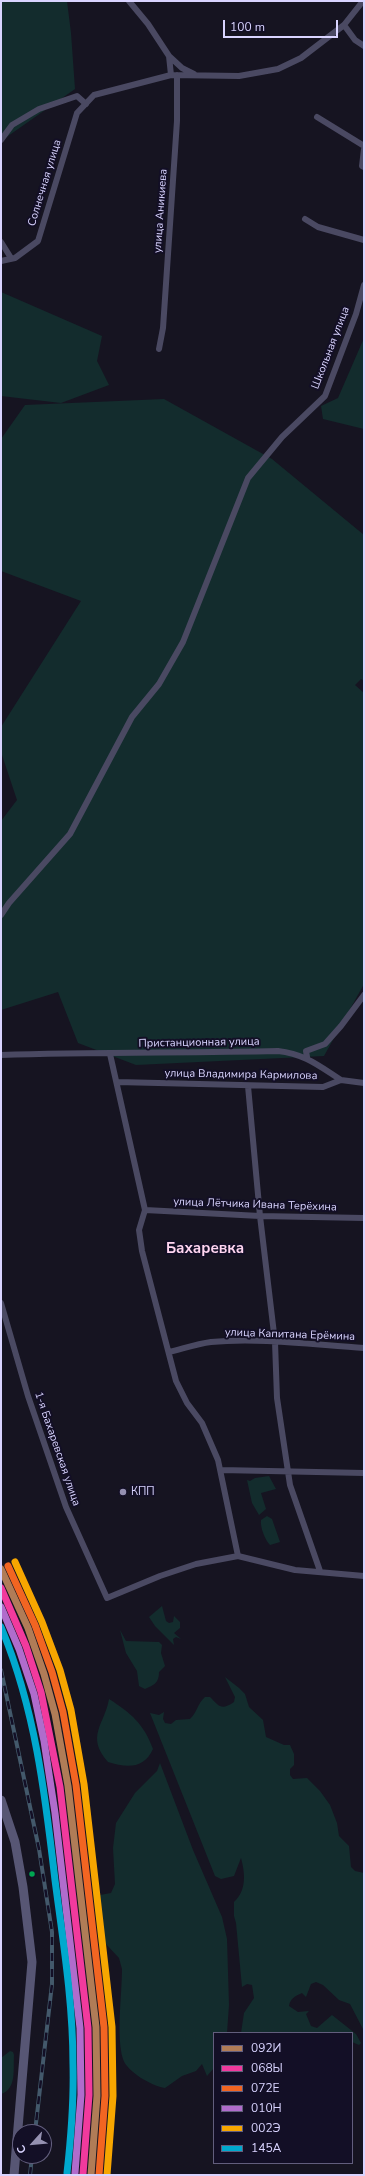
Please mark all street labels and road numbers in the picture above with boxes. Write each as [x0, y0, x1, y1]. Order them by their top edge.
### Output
street label: Солнечная улица [26, 138, 64, 228]
street label: улица Аникиева [151, 168, 171, 254]
street label: Школьная улица [309, 305, 353, 391]
street label: Пристанционная улица [138, 1035, 260, 1051]
street label: улица Владимира Кармилова [165, 1067, 317, 1083]
street label: улица Лётчика Ивана Терёхина [173, 1196, 337, 1214]
street label: улица Капитана Ерёмина [225, 1326, 355, 1344]
street label: 1-я Бахаревская улица [31, 1390, 83, 1508]

